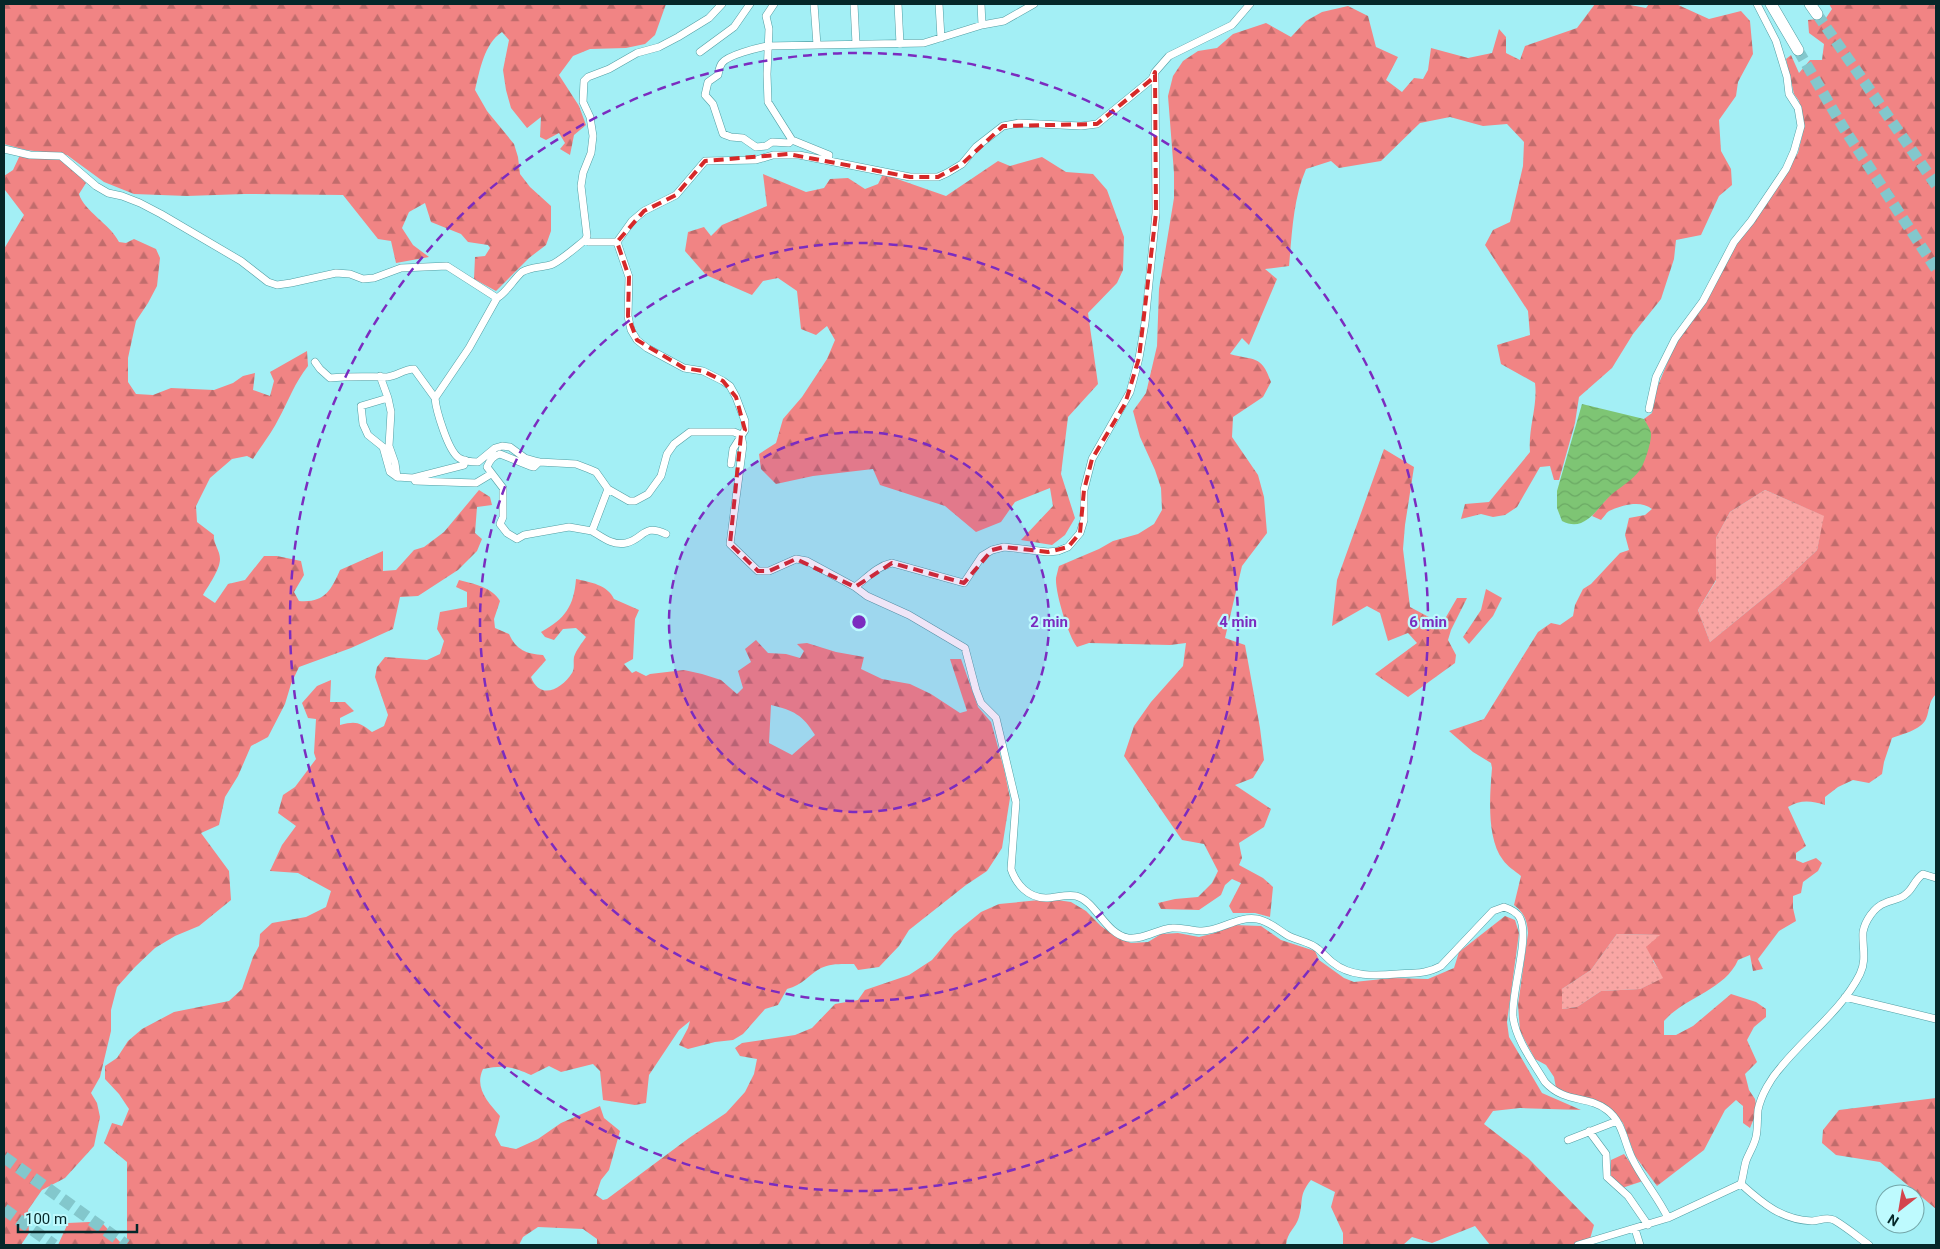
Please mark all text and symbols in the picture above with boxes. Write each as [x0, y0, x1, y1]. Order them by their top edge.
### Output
centre of rings [850, 613, 868, 631]
text: 2 min [1030, 613, 1068, 631]
text: 4 min [1219, 613, 1257, 631]
text: 6 min [1409, 613, 1447, 631]
north arrow [1875, 1184, 1925, 1234]
scale bar [18, 1202, 136, 1234]
text: 100 m [25, 1210, 67, 1228]
text: N [1885, 1211, 1902, 1230]

